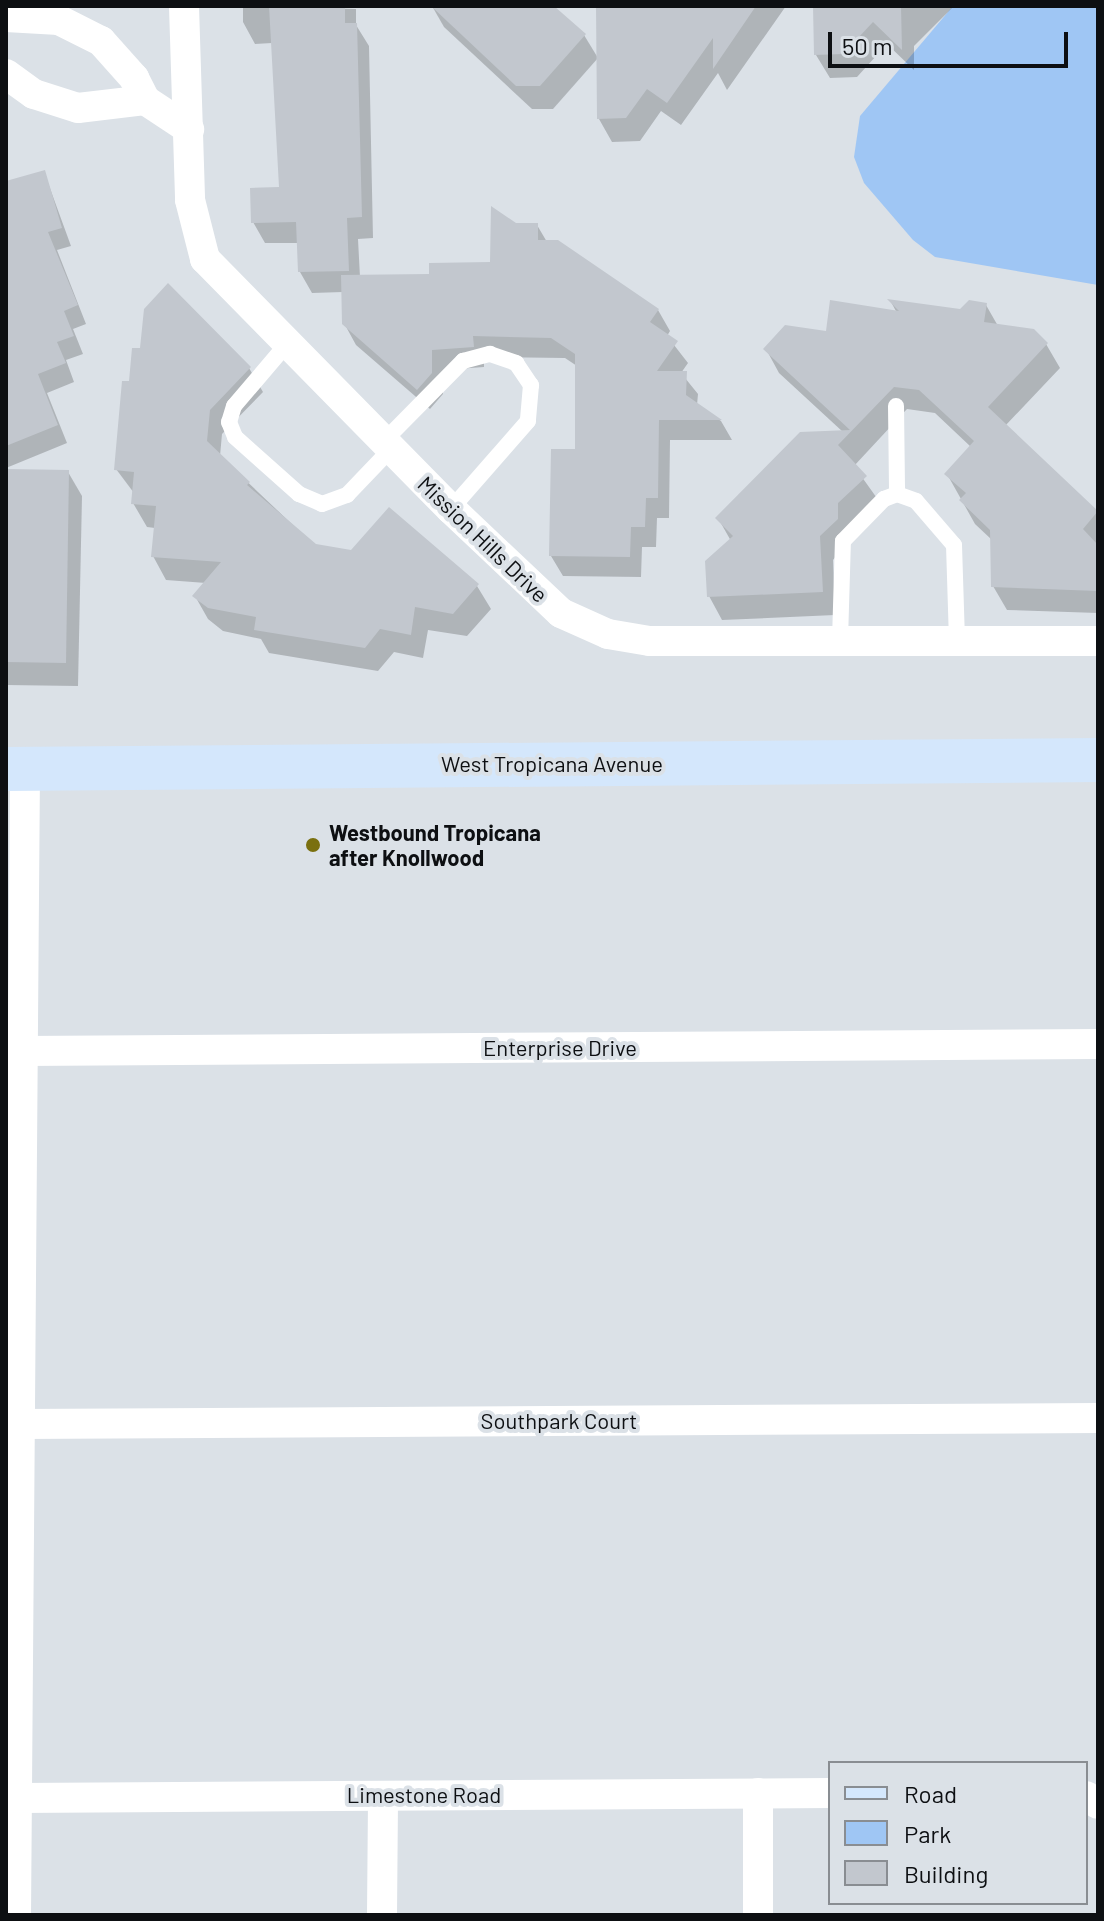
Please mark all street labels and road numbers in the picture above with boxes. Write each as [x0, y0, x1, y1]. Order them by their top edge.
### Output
street label: Mission Hills Drive [413, 470, 553, 608]
street label: West Tropicana Avenue [441, 751, 663, 777]
street label: Enterprise Drive [483, 1035, 637, 1061]
street label: Southpark Court [481, 1408, 637, 1434]
street label: Limestone Road [347, 1782, 501, 1808]

